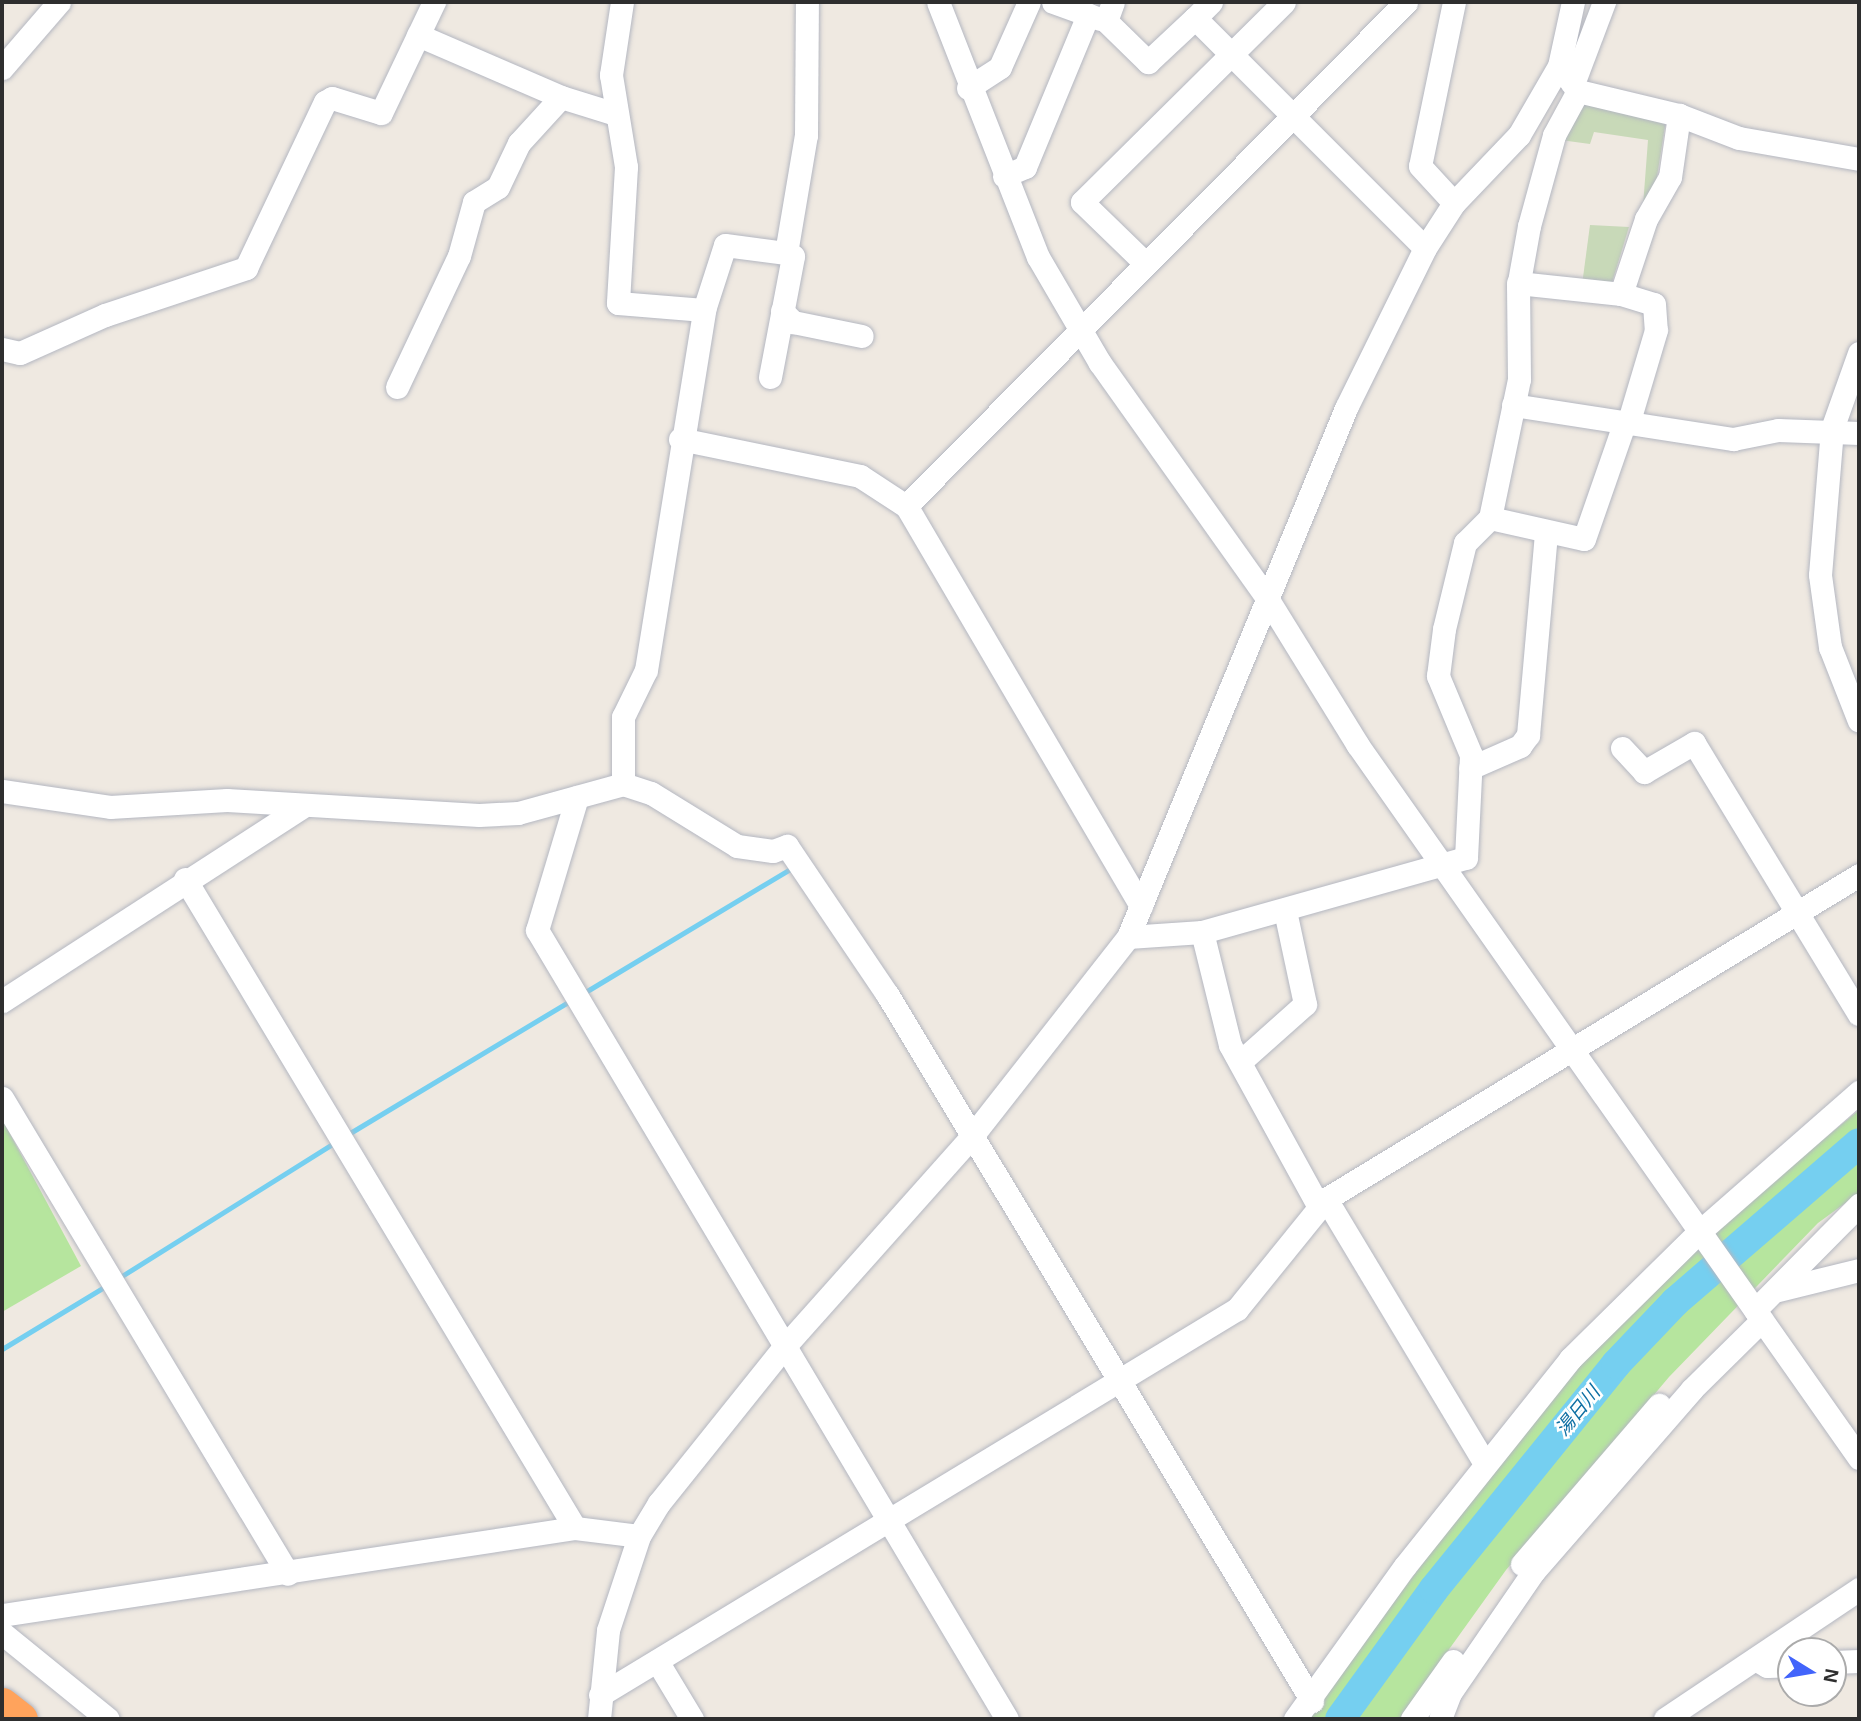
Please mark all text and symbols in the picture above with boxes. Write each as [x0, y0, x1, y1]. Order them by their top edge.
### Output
water label: 湯日川 [1551, 1382, 1605, 1440]
north arrow [1777, 1637, 1847, 1707]
text: N [1820, 1667, 1843, 1684]

